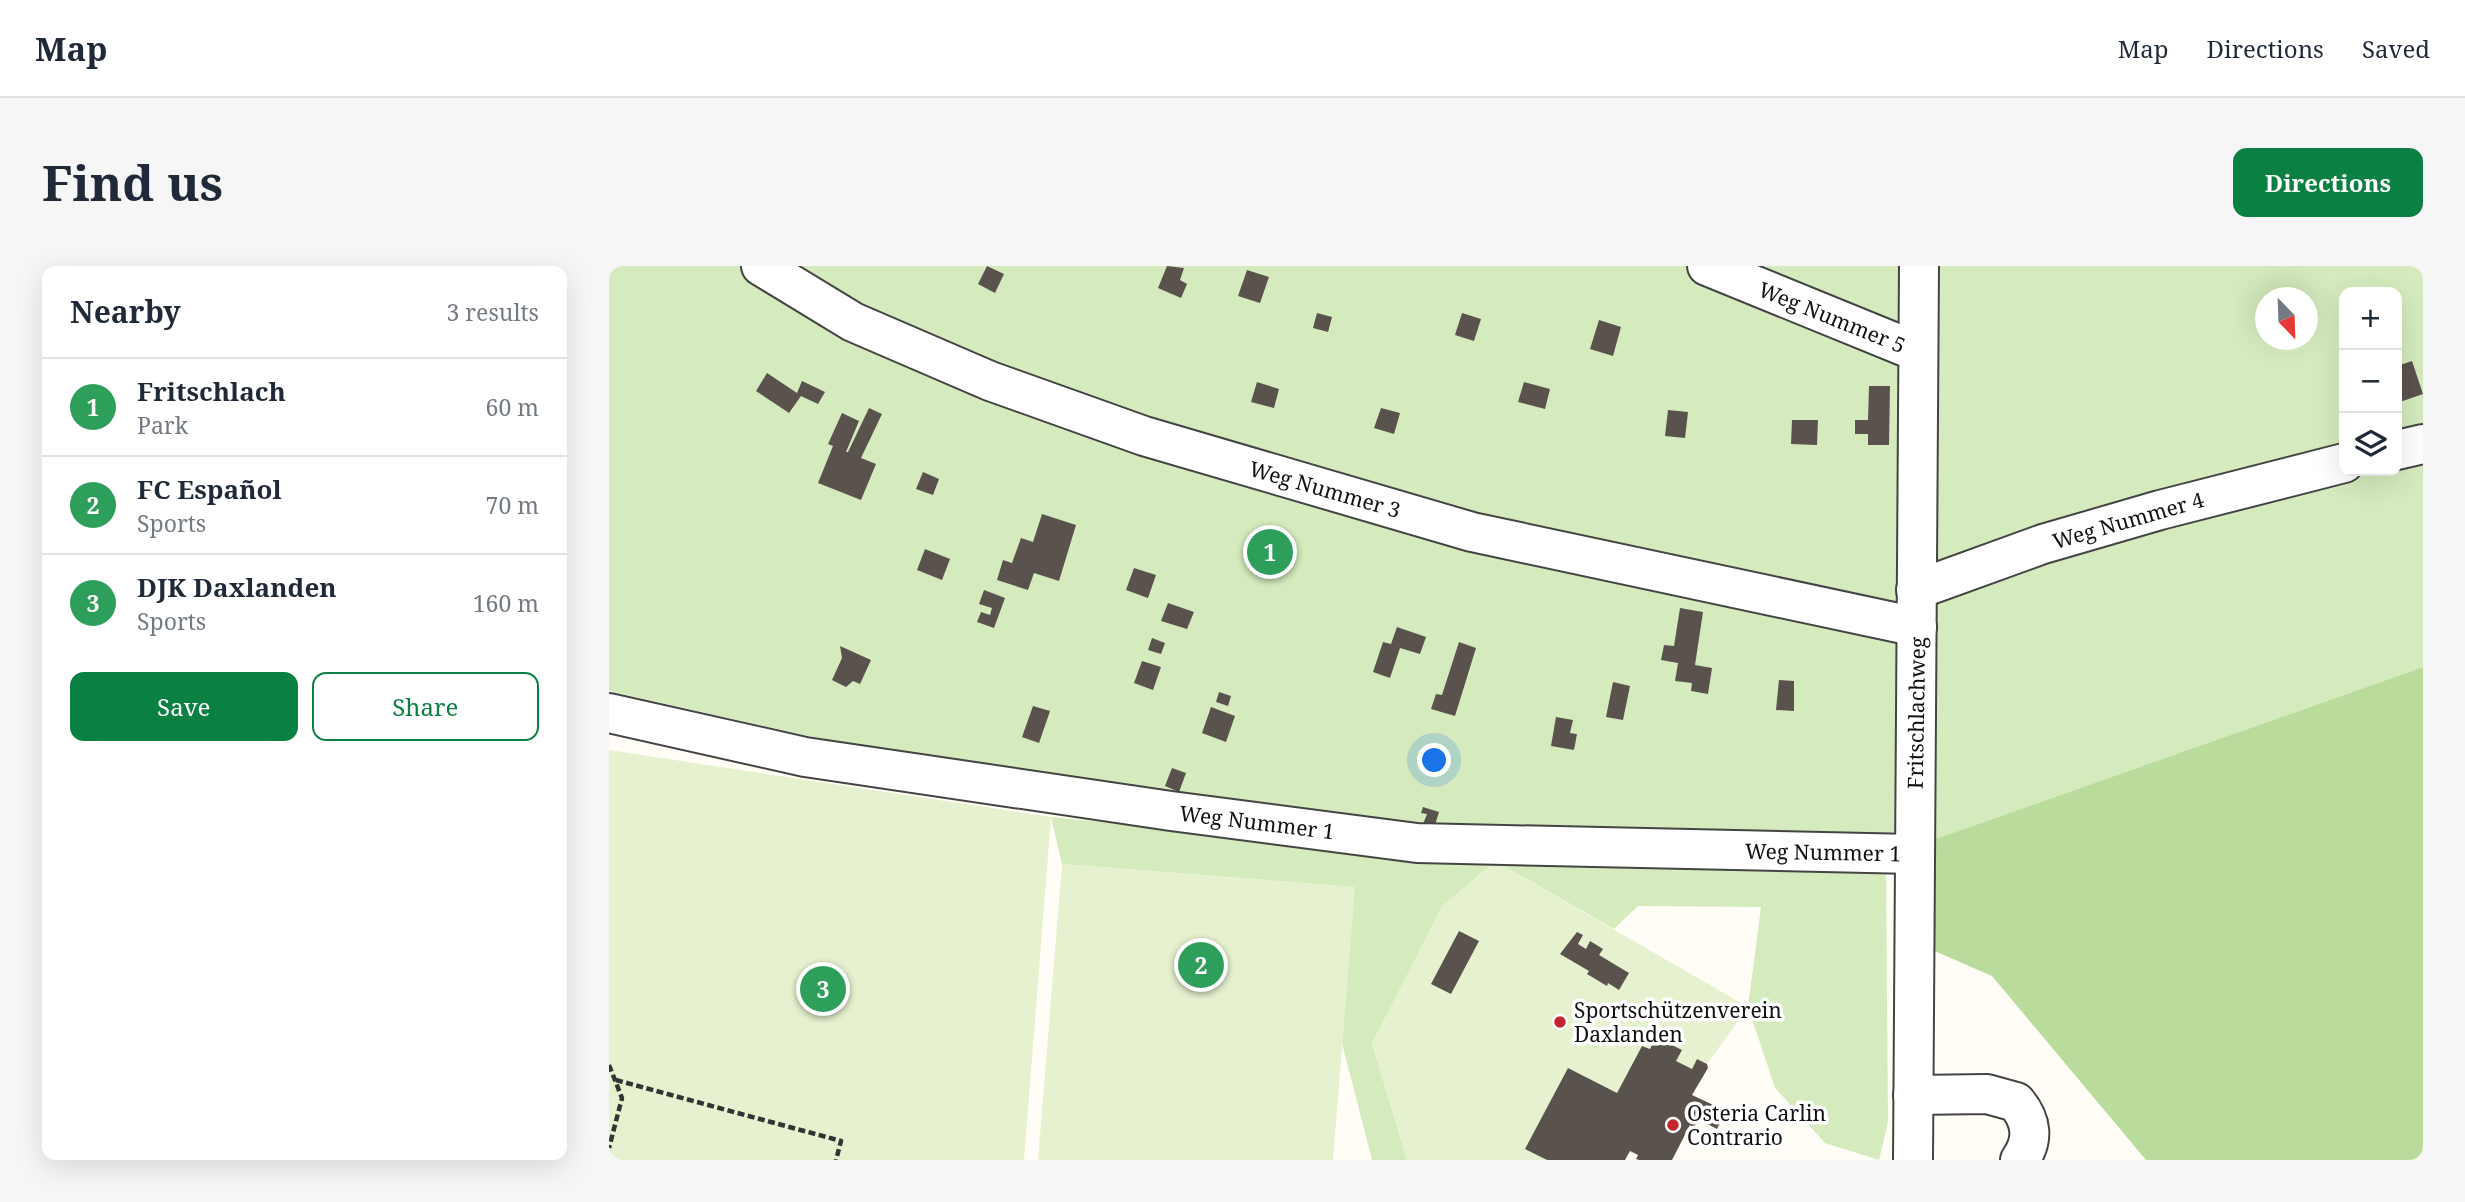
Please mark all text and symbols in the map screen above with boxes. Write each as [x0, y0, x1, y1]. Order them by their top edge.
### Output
text: Map [35, 26, 108, 71]
text: Map [2118, 32, 2169, 65]
text: Directions [2207, 32, 2324, 65]
text: Saved [2362, 32, 2430, 65]
button: Directions [2233, 148, 2423, 217]
text: Find us [42, 149, 223, 215]
street label: Weg Nummer 5 [1754, 275, 1910, 359]
north arrow [2255, 287, 2318, 350]
map controls [2339, 287, 2402, 476]
button: + [2339, 287, 2402, 350]
text: Nearby [70, 291, 181, 332]
text: 3 results [446, 296, 539, 328]
button: − [2339, 350, 2402, 413]
text: Fritschlach [137, 373, 286, 409]
text: 1 [87, 391, 100, 423]
text: 60 m [486, 391, 539, 423]
text: Park [137, 409, 188, 441]
button: layers [2339, 413, 2402, 476]
street label: Weg Nummer 3 [1246, 454, 1404, 524]
text: FC Español [137, 471, 282, 507]
street label: Weg Nummer 4 [2049, 485, 2207, 555]
text: 2 [87, 489, 100, 521]
text: 70 m [486, 489, 539, 521]
text: Sports [137, 507, 206, 539]
pin: 1 [1247, 526, 1293, 578]
text: DJK Daxlanden [137, 569, 337, 605]
text: 3 [87, 587, 100, 619]
text: 160 m [473, 587, 539, 619]
text: Sports [137, 605, 206, 637]
street label: Fritschlachweg [1901, 636, 1931, 789]
button: Save [70, 672, 298, 741]
button: Share [312, 672, 539, 741]
your location [1417, 743, 1451, 777]
street label: Weg Nummer 1 [1178, 799, 1336, 845]
street label: Weg Nummer 1 [1745, 837, 1901, 867]
pin: 2 [1178, 939, 1224, 991]
pin: 3 [800, 963, 846, 1015]
place label: Sportschützenverein Daxlanden [1574, 996, 1782, 1048]
marker: Sportschützenverein Daxlanden [1552, 1014, 1568, 1030]
place label: Osteria Carlin Contrario [1687, 1099, 1826, 1151]
marker: Osteria Carlin Contrario [1665, 1117, 1681, 1133]

